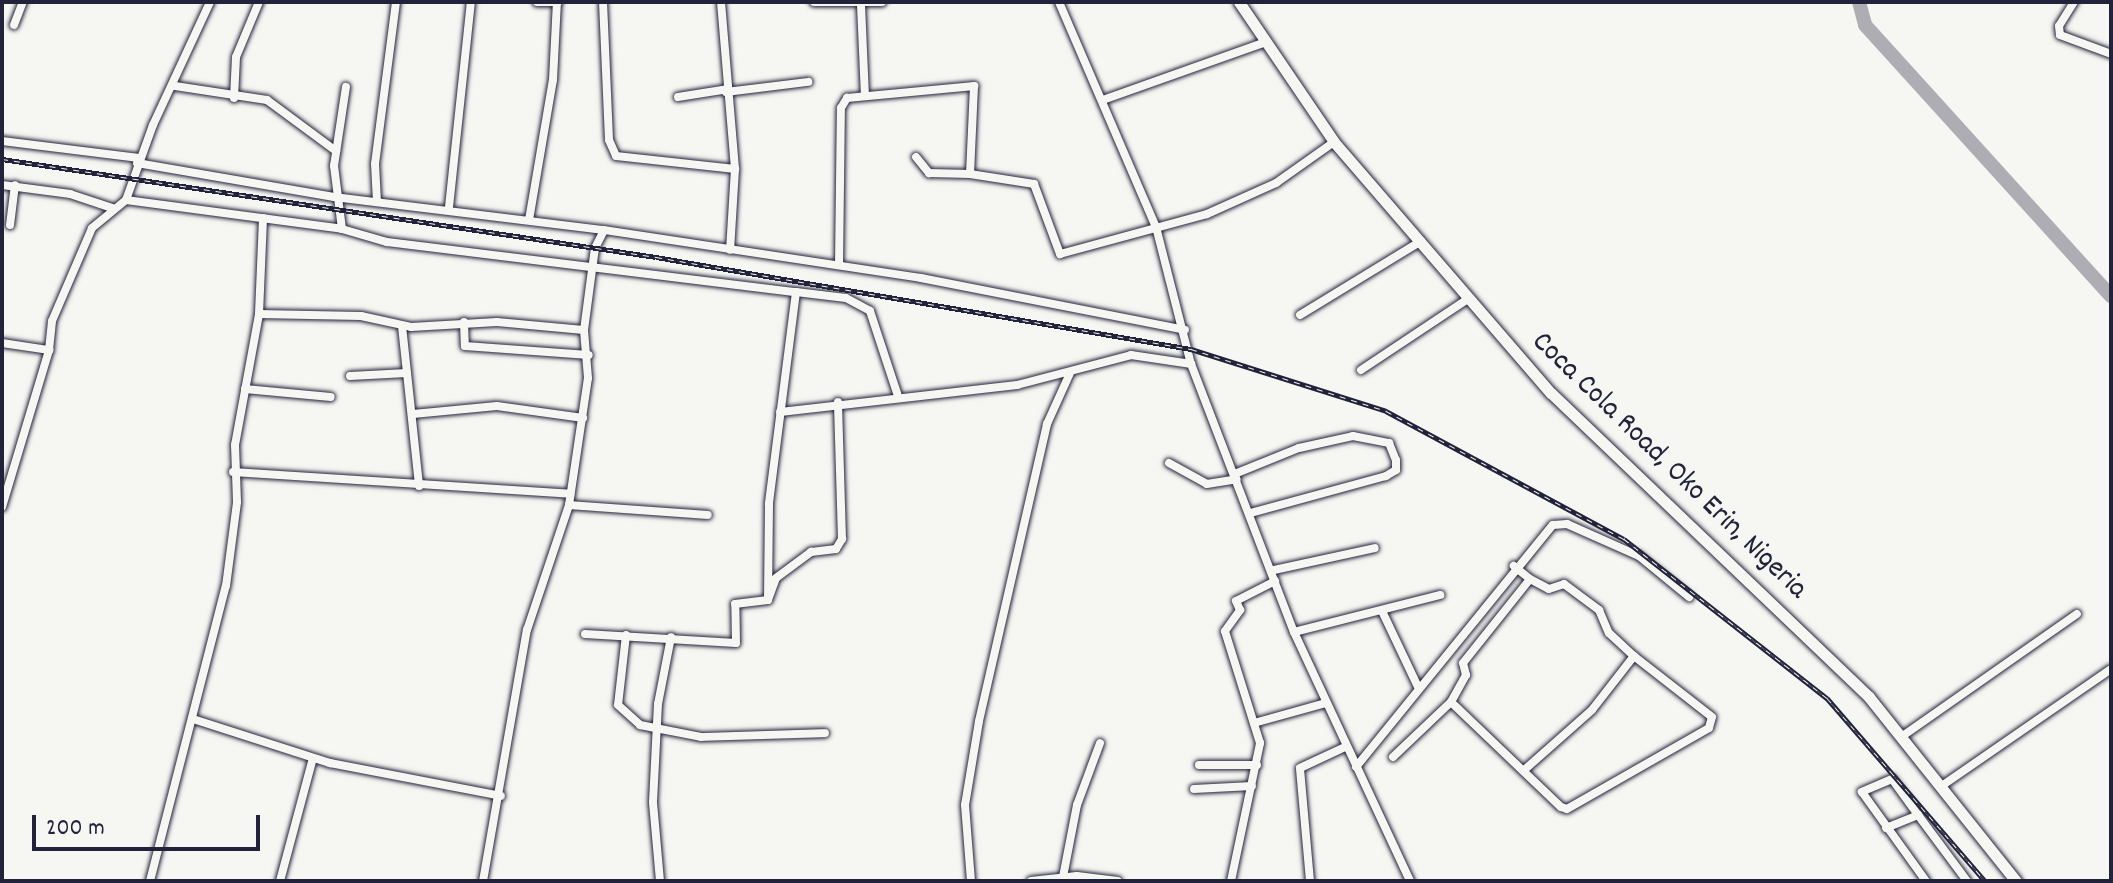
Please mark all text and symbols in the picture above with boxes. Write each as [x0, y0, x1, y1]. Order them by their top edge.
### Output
street label: Coca Cola Road, Oko Erin, Nigeria [1522, 326, 1814, 608]
scale bar [36, 799, 264, 849]
text: 200 m [46, 812, 105, 846]

